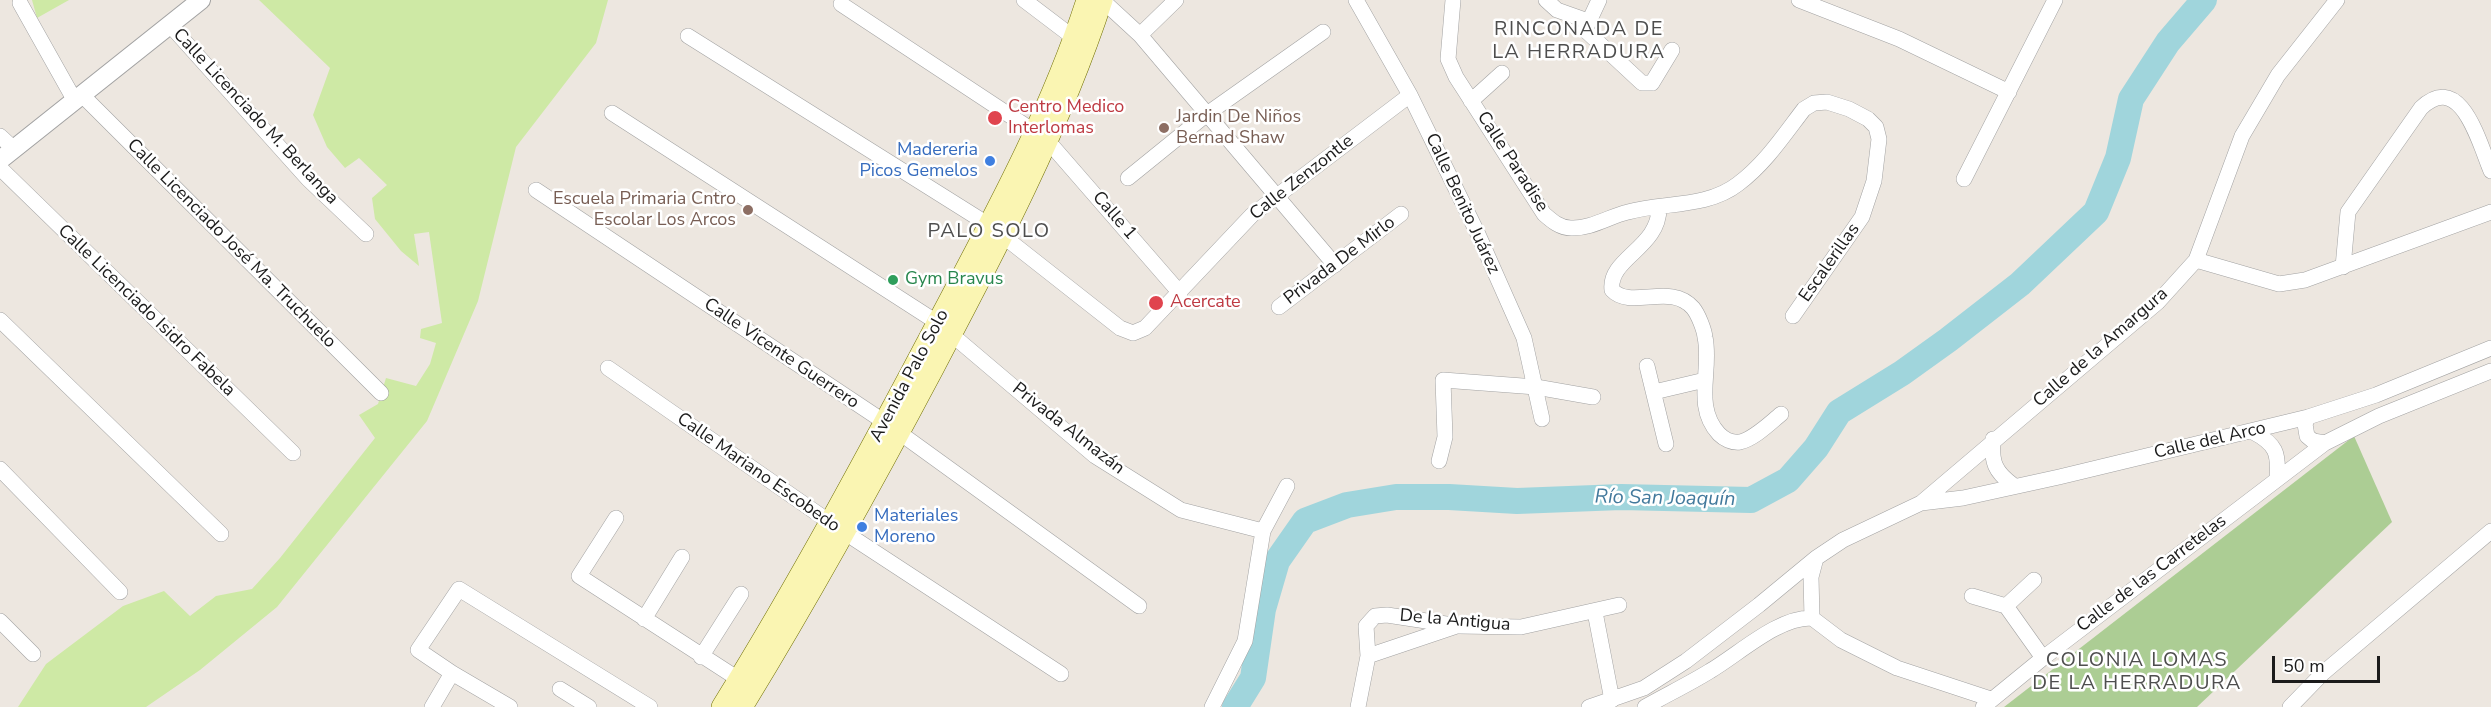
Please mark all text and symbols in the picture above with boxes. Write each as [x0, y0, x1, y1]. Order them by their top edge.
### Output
district label: RINCONADA DE LA HERRADURA [1492, 18, 1666, 65]
street label: Calle Licenciado M. Berlanga [168, 25, 342, 209]
place label: Centro Medico Interlomas [1008, 97, 1124, 140]
place label: Jardin De Niños Bernad Shaw [1176, 107, 1301, 150]
street label: Calle Paradise [1472, 108, 1552, 216]
marker: Centro Medico Interlomas [986, 109, 1004, 127]
marker: Jardin De Niños Bernad Shaw [1157, 121, 1171, 135]
street label: Calle Benito Juárez [1420, 130, 1504, 278]
street label: Calle Zenzontle [1246, 131, 1358, 225]
street label: Calle Licenciado José Ma. Truchuelo [122, 135, 340, 353]
place label: Madereria Picos Gemelos [859, 140, 978, 182]
marker: Madereria Picos Gemelos [983, 154, 997, 168]
street label: Calle 1 [1087, 187, 1141, 245]
place label: Escuela Primaria Cntro Escolar Los Arcos [553, 189, 736, 232]
marker: Escuela Primaria Cntro Escolar Los Arcos [741, 203, 755, 217]
street label: Privada De Mirlo [1280, 212, 1400, 310]
street label: Escalerillas [1795, 219, 1865, 307]
district label: PALO SOLO [927, 220, 1051, 244]
street label: Calle Licenciado Isidro Fabela [53, 221, 239, 401]
place label: Gym Bravus [905, 269, 1003, 291]
marker: Gym Bravus [886, 273, 900, 287]
street label: Calle de la Amargura [2029, 284, 2173, 412]
place label: Acercate [1170, 292, 1241, 314]
street label: Calle Vicente Guerrero [699, 294, 863, 414]
marker: Acercate [1147, 294, 1165, 312]
street label: Avenida Palo Solo [866, 306, 954, 446]
street label: Privada Almazán [1008, 378, 1128, 480]
street label: Calle Mariano Escobedo [672, 409, 844, 537]
street label: Calle del Arco [2152, 418, 2268, 464]
water label: Río San Joaquín [1594, 486, 1736, 512]
place label: Materiales Moreno [874, 506, 958, 548]
street label: Calle de las Carretelas [2073, 511, 2231, 637]
marker: Materiales Moreno [855, 520, 869, 534]
street label: De la Antigua [1399, 605, 1511, 637]
scale bar [2275, 644, 2383, 682]
district label: COLONIA LOMAS DE LA HERRADURA [2032, 649, 2242, 696]
text: 50 m [2283, 654, 2325, 678]

